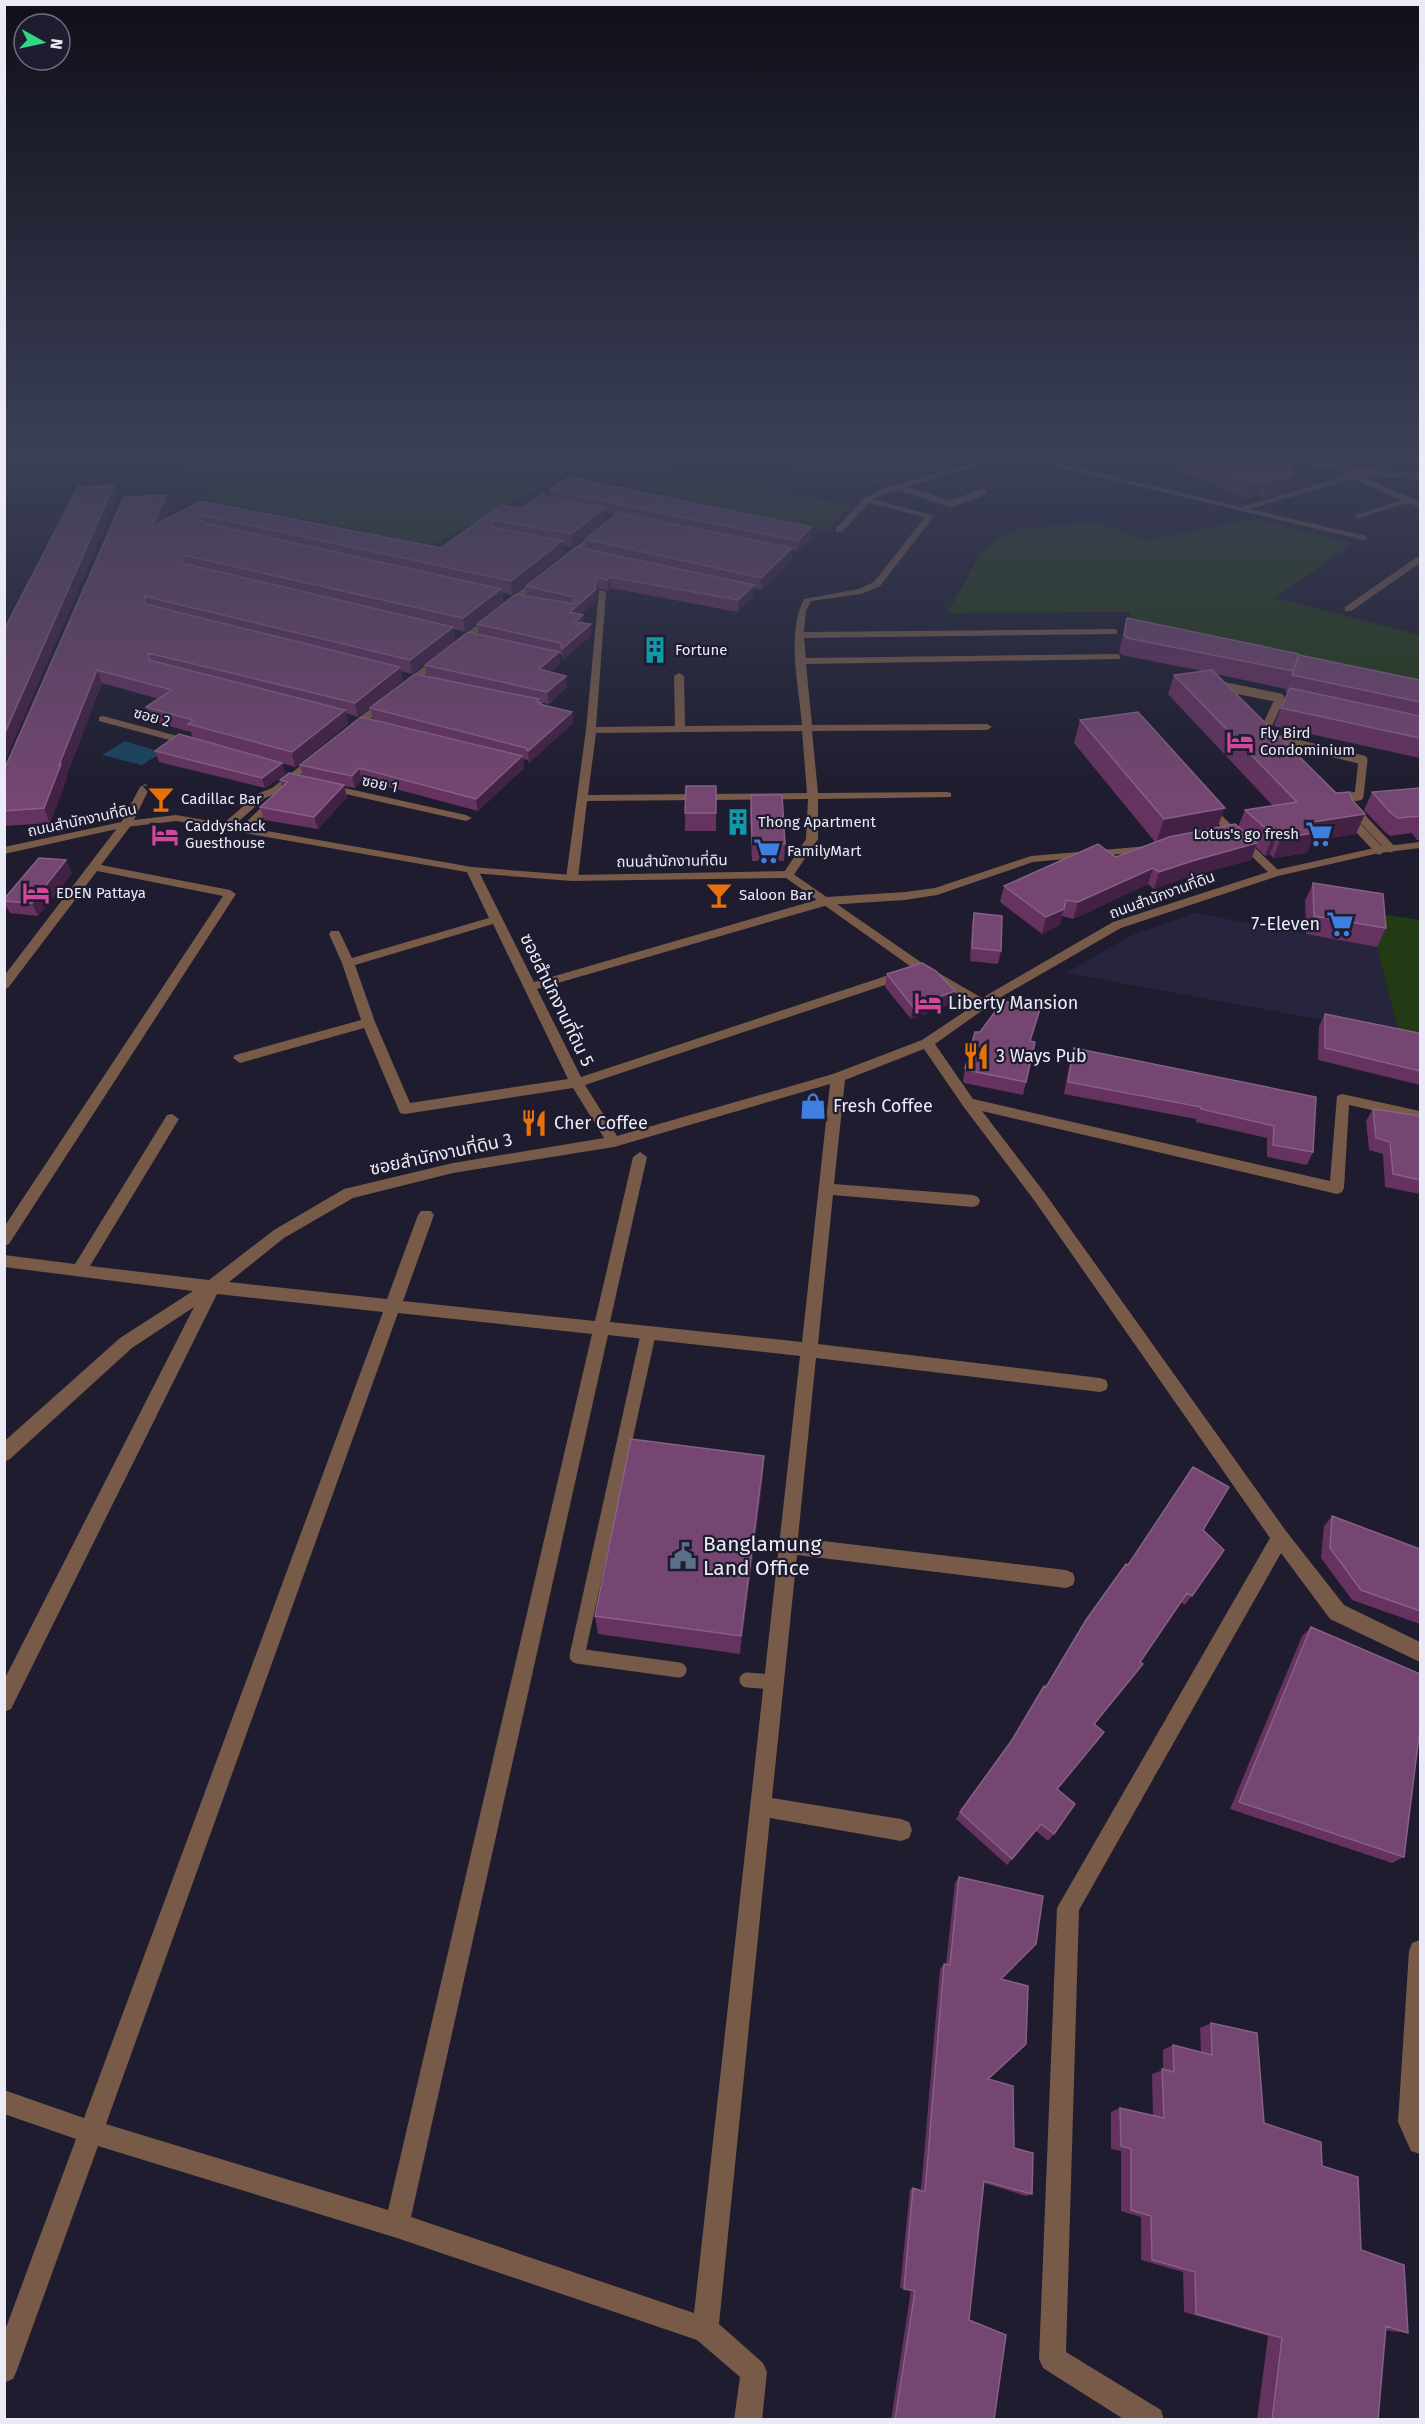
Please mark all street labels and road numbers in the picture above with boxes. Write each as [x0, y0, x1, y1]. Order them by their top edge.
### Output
street label: ซอย 2 [132, 703, 172, 731]
street label: ซอย 1 [360, 771, 400, 797]
street label: ถนนสำนักงานที่ดิน [25, 798, 138, 840]
street label: ถนนสำนักงานที่ดิน [616, 849, 728, 871]
street label: ถนนสำนักงานที่ดิน [1106, 866, 1217, 922]
street label: ซอยสำนักงานที่ดิน 5 [515, 929, 601, 1070]
street label: ซอยสำนักงานที่ดิน 3 [367, 1126, 514, 1180]

